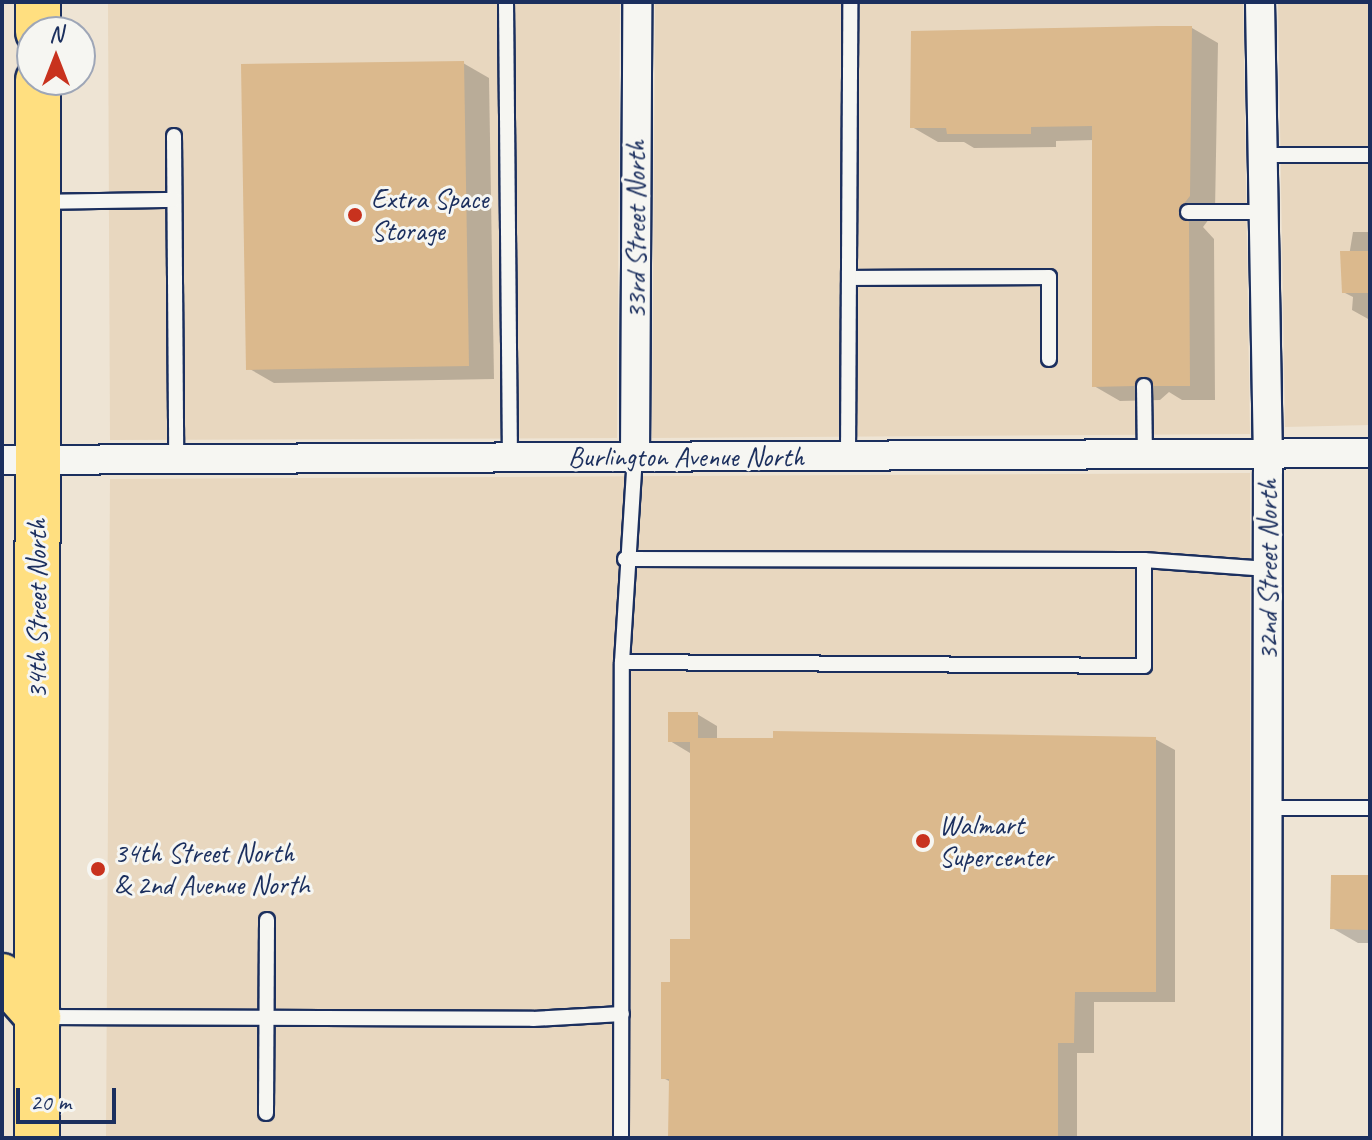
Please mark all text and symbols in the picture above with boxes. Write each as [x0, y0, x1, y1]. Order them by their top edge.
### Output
north arrow [16, 16, 96, 96]
text: N [49, 20, 63, 48]
street label: 33rd Street North [619, 140, 653, 320]
place label: Extra Space Storage [371, 182, 489, 248]
marker: Extra Space Storage [346, 206, 364, 224]
street label: Burlington Avenue North [568, 440, 804, 474]
street label: 32nd Street North [1251, 479, 1285, 661]
street label: 34th Street North [20, 519, 54, 699]
place label: Walmart Supercenter [939, 808, 1053, 874]
marker: Walmart Supercenter [914, 832, 932, 850]
place label: 34th Street North & 2nd Avenue North [114, 836, 309, 902]
marker: 34th Street North & 2nd Avenue North [89, 860, 107, 878]
scale bar [20, 1072, 120, 1122]
text: 20 m [30, 1087, 71, 1117]

